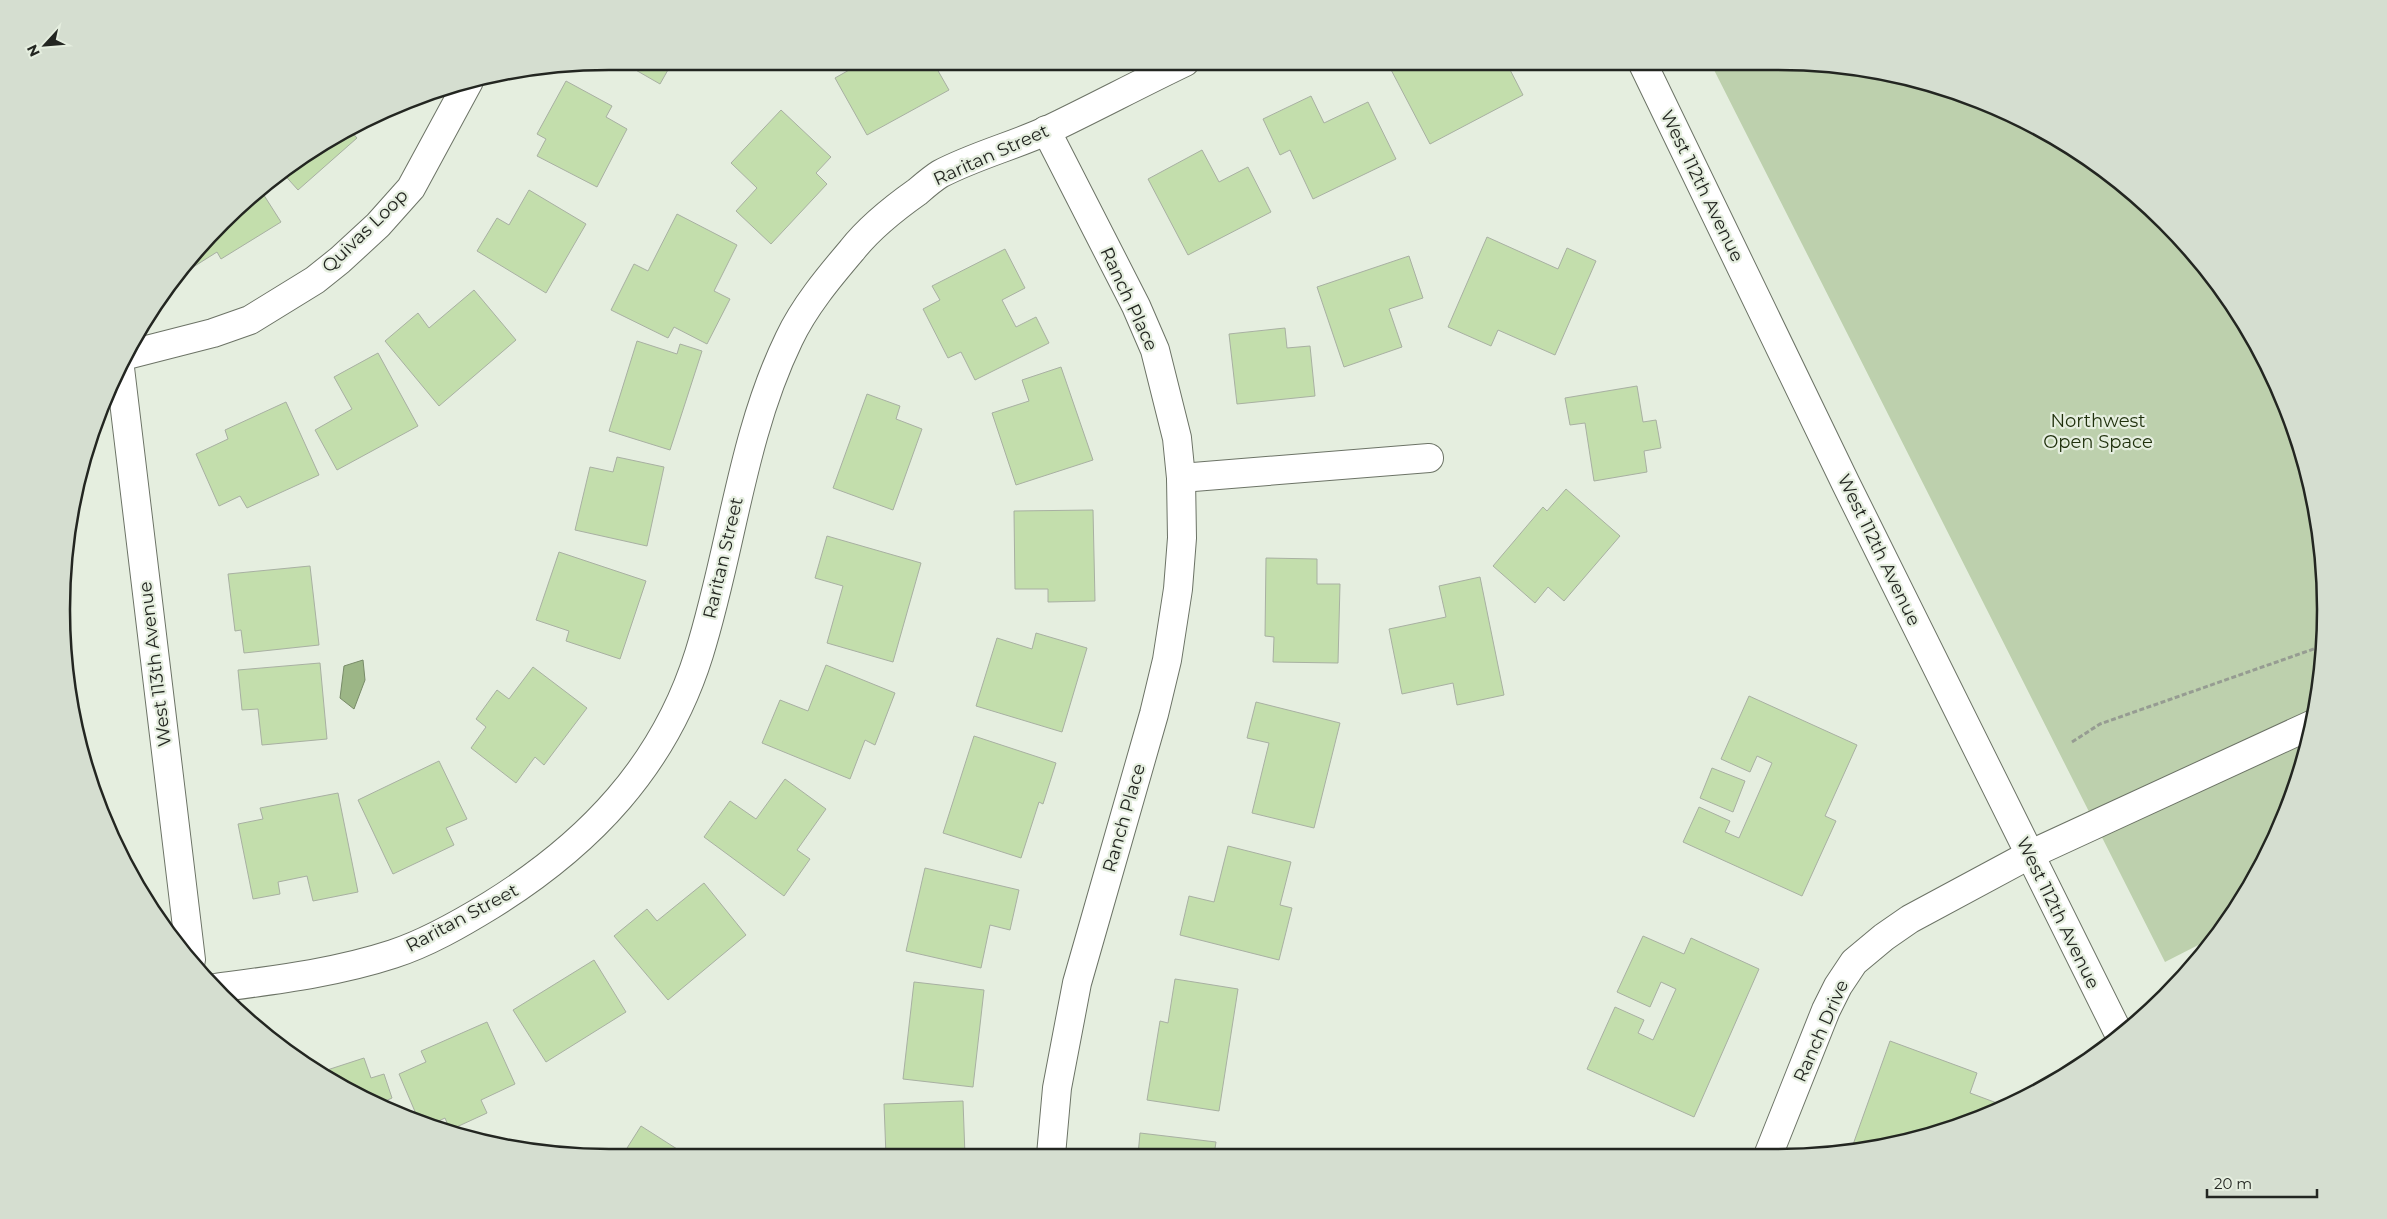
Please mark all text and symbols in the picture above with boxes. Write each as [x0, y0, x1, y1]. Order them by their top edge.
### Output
north arrow [20, 20, 70, 70]
text: N [23, 42, 44, 60]
street label: West 112th Avenue [1656, 107, 1748, 266]
street label: Raritan Street [930, 120, 1052, 190]
street label: Quivas Loop [318, 185, 412, 277]
street label: Ranch Place [1095, 244, 1163, 354]
park label: Northwest Open Space [2043, 410, 2153, 453]
street label: West 112th Avenue [1833, 471, 1925, 630]
street label: Raritan Street [698, 495, 748, 621]
street label: West 113th Avenue [134, 580, 176, 748]
street label: Ranch Place [1098, 761, 1150, 875]
street label: West 112th Avenue [2012, 834, 2104, 993]
street label: Raritan Street [402, 879, 522, 957]
street label: Ranch Drive [1789, 976, 1853, 1086]
scale bar [2207, 1166, 2317, 1198]
text: 20 m [2214, 1174, 2252, 1193]

